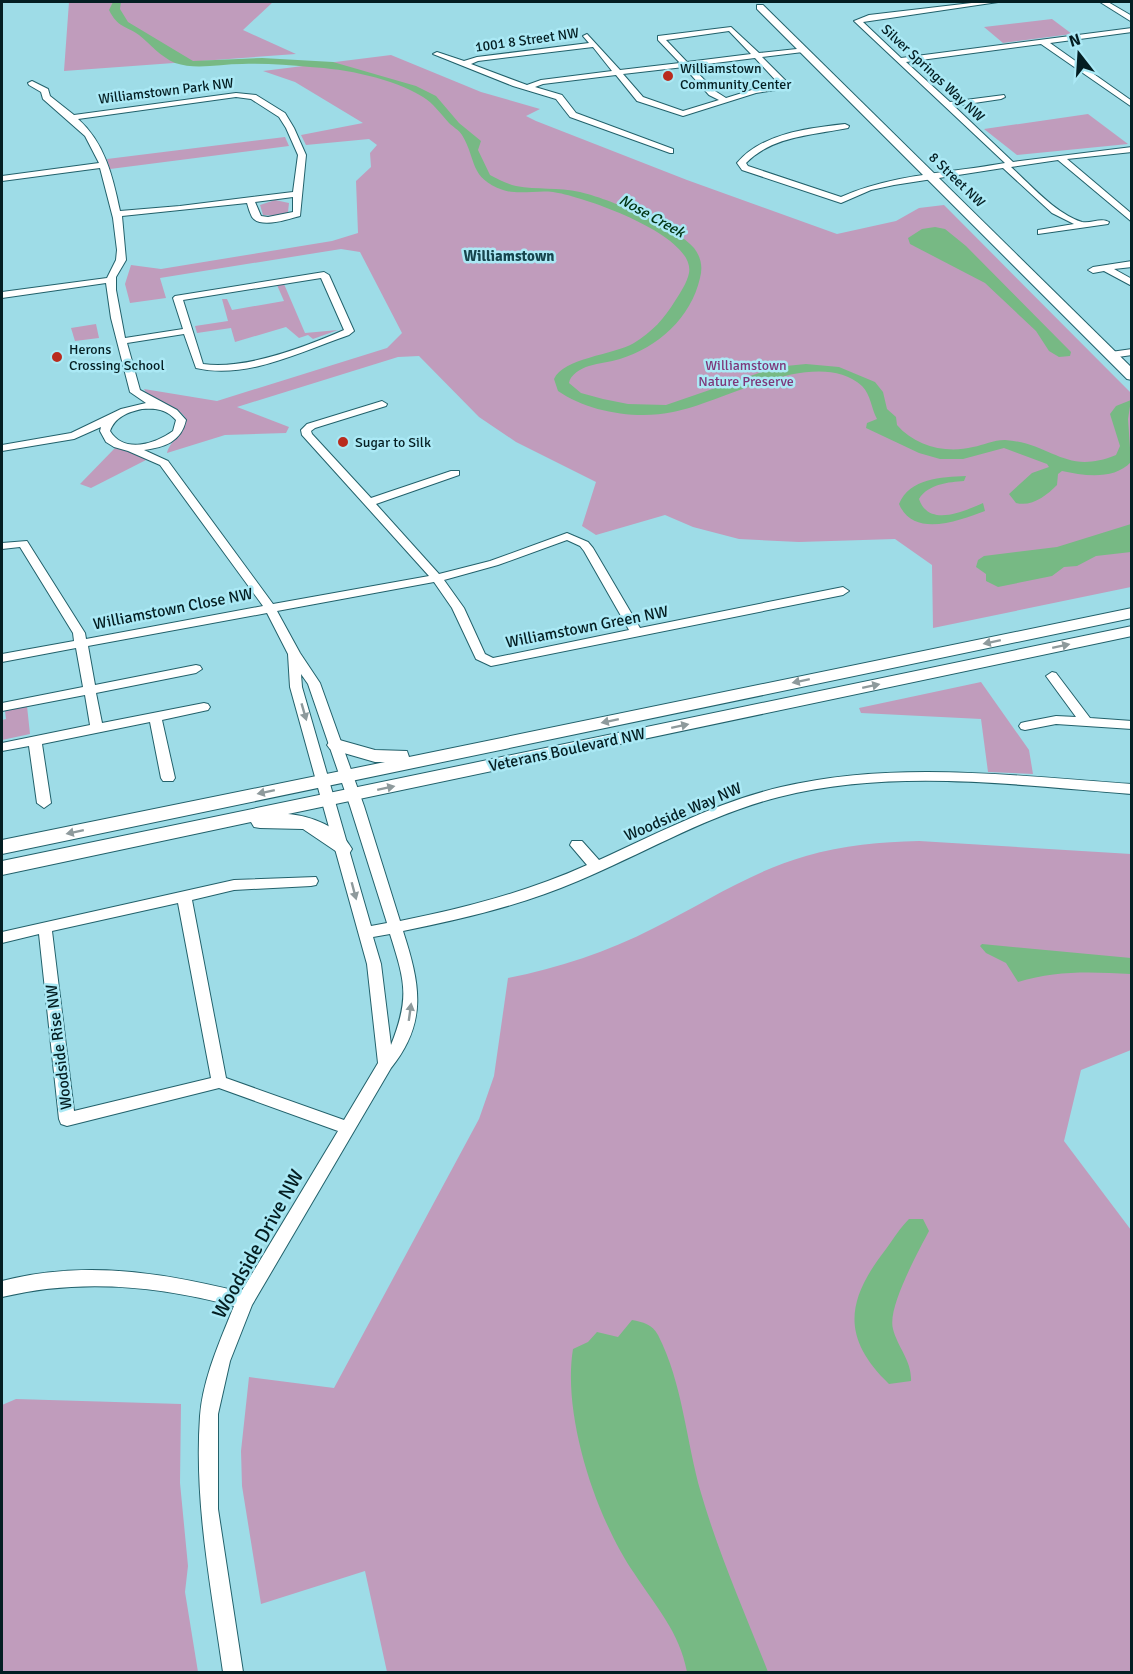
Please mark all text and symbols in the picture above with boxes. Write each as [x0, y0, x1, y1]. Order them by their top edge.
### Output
street label: Silver Springs Way NW [878, 21, 988, 125]
street label: 1001 8 Street NW [474, 24, 580, 56]
north arrow [1049, 24, 1109, 84]
text: N [1067, 29, 1083, 52]
place label: Williamstown Community Center [680, 60, 792, 93]
marker: Williamstown Community Center [661, 69, 675, 83]
street label: Williamstown Park NW [97, 74, 235, 108]
street label: 8 Street NW [925, 149, 989, 211]
water label: Nose Creek [616, 191, 689, 242]
district label: Williamstown [464, 247, 554, 265]
place label: Herons Crossing School [69, 341, 165, 374]
marker: Herons Crossing School [50, 350, 64, 364]
park label: Williamstown Nature Preserve [698, 357, 794, 390]
place label: Sugar to Silk [355, 434, 431, 451]
marker: Sugar to Silk [336, 435, 350, 449]
street label: Williamstown Close NW [91, 584, 255, 634]
street label: Williamstown Green NW [504, 601, 670, 653]
one-way arrow [983, 637, 1001, 647]
one-way arrow [1052, 641, 1071, 650]
one-way arrow [791, 677, 810, 686]
one-way arrow [861, 681, 880, 690]
one-way arrow [299, 703, 309, 721]
one-way arrow [600, 717, 619, 726]
one-way arrow [670, 721, 689, 730]
street label: Veterans Boulevard NW [487, 724, 648, 776]
street label: Woodside Way NW [621, 778, 745, 846]
one-way arrow [377, 782, 395, 792]
one-way arrow [256, 788, 275, 797]
one-way arrow [66, 827, 84, 837]
one-way arrow [350, 882, 359, 900]
street label: Woodside Rise NW [41, 983, 77, 1111]
one-way arrow [405, 1003, 414, 1022]
street label: Woodside Drive NW [207, 1165, 309, 1323]

